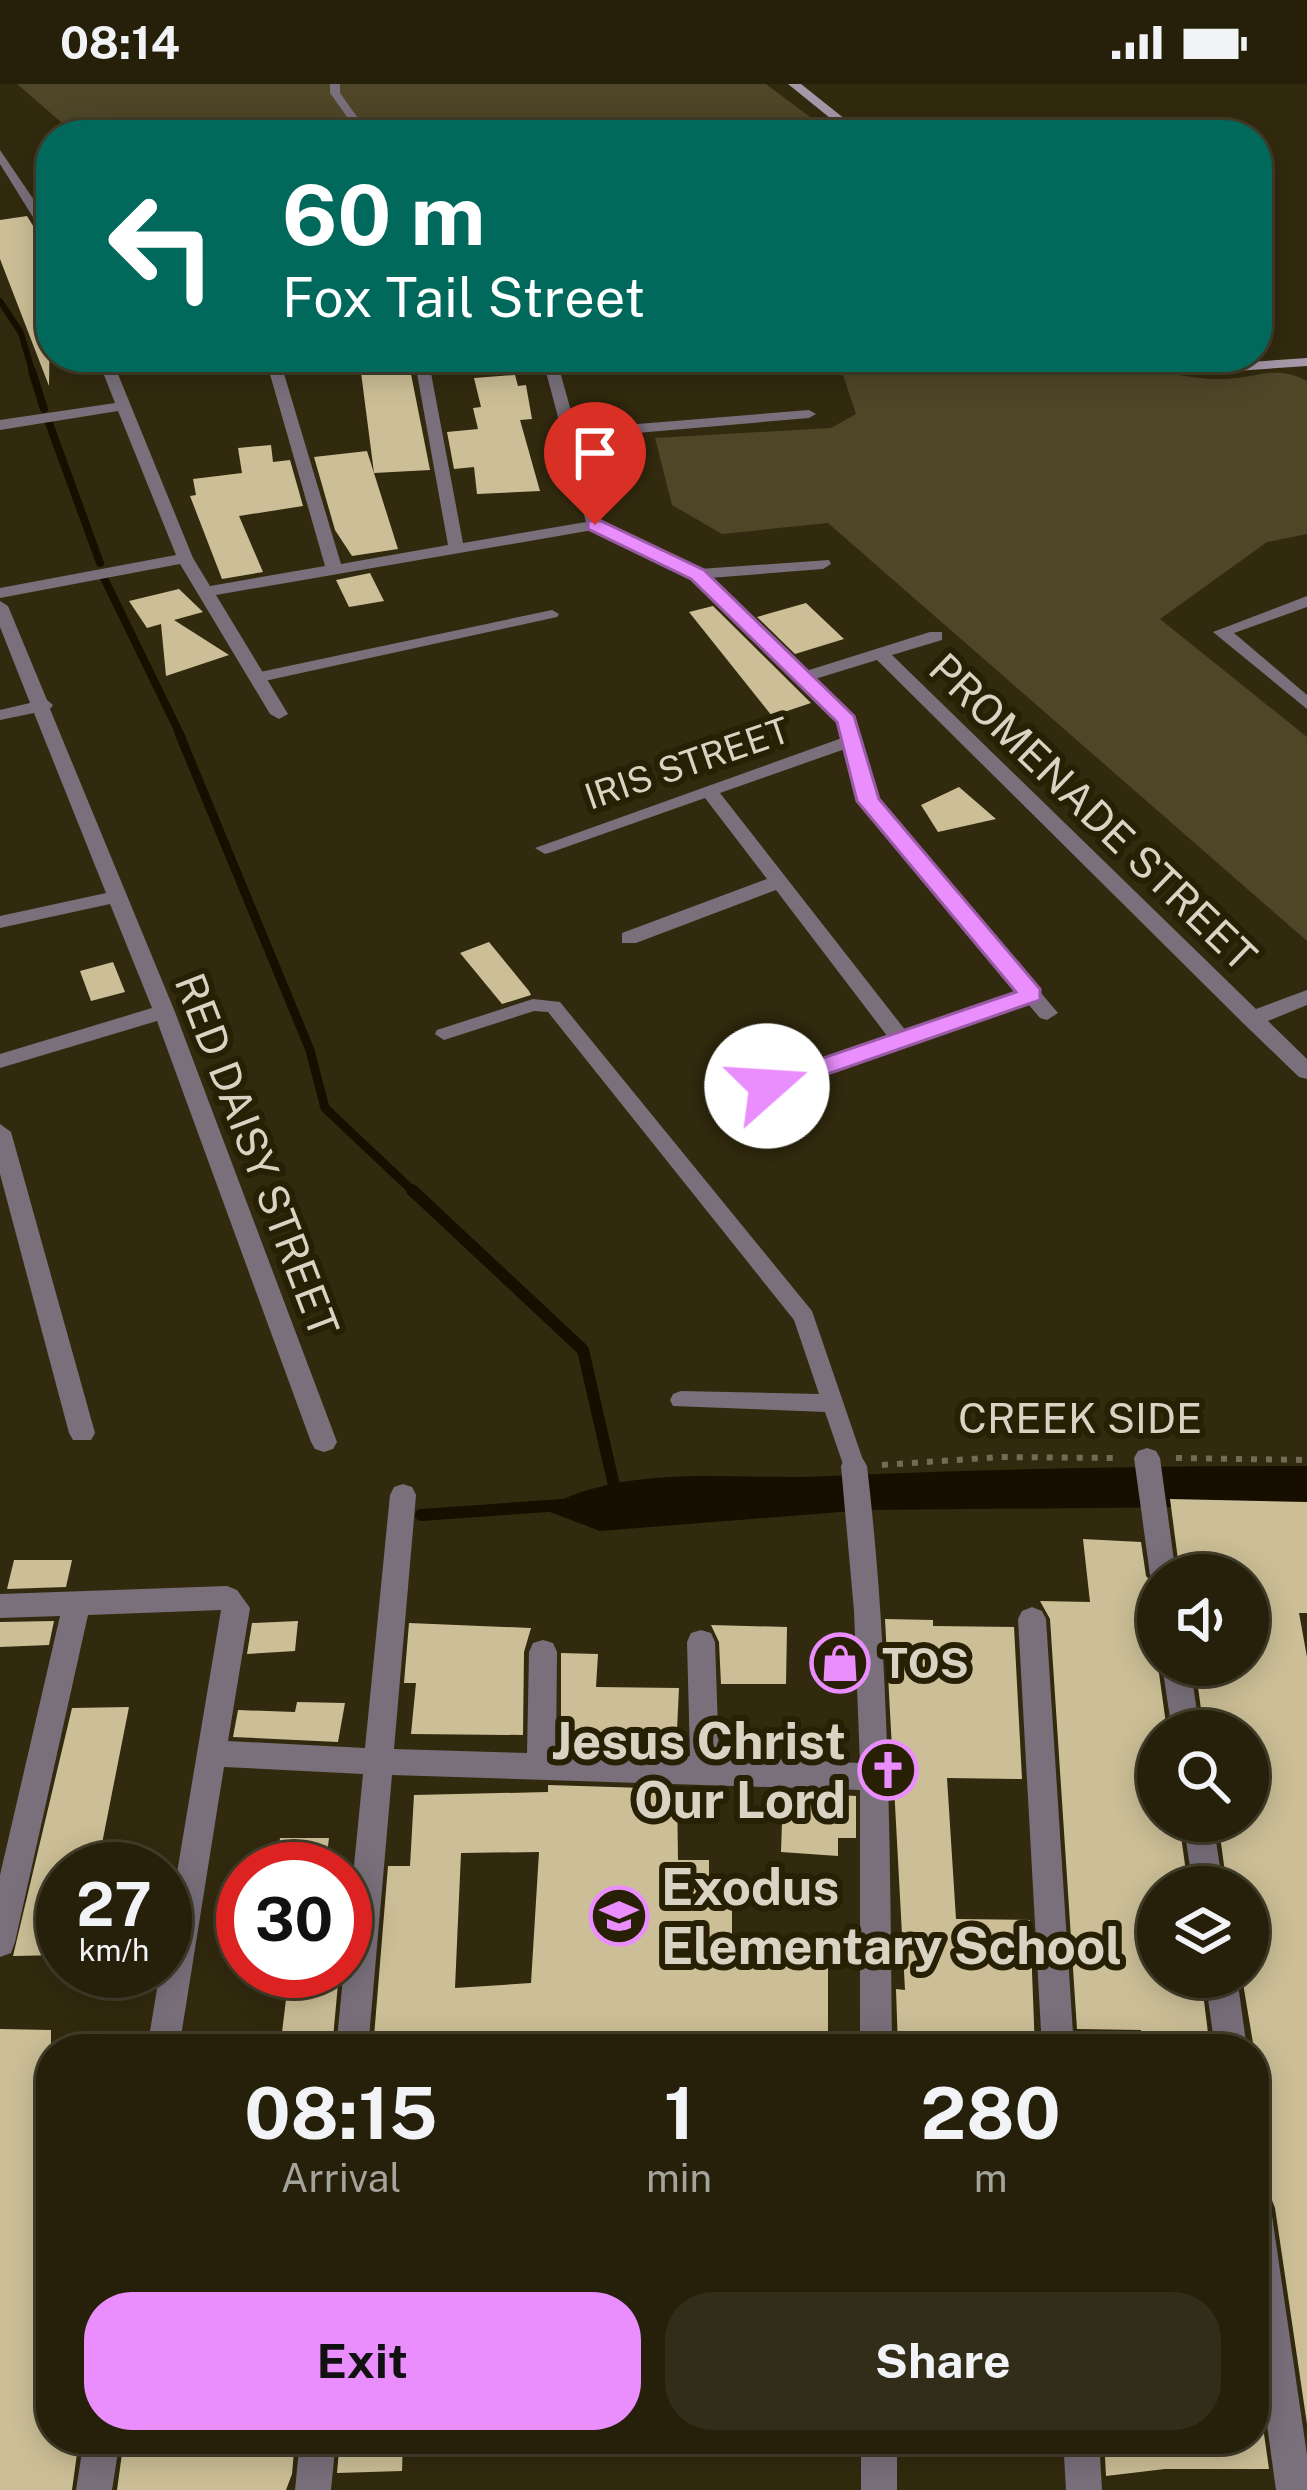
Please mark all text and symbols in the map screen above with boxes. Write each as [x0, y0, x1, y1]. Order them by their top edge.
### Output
text: 08:14 [60, 16, 180, 69]
text: 60 m [282, 165, 486, 264]
icon: left [84, 168, 240, 324]
text: Fox Tail Street [282, 266, 645, 329]
pin [544, 402, 646, 525]
icon: arrive [562, 420, 628, 486]
street label: PROMENADE STREET [920, 643, 1267, 980]
street label: IRIS STREET [579, 708, 795, 818]
street label: RED DAISY STREET [166, 966, 349, 1343]
position arrow [704, 1023, 830, 1149]
street label: CREEK SIDE [958, 1393, 1202, 1442]
map controls [1137, 1554, 1269, 1998]
button: sound [1137, 1554, 1269, 1686]
shop icon: TOS [809, 1632, 871, 1694]
place label: TOS [882, 1638, 969, 1687]
button: search [1137, 1710, 1269, 1842]
place label: Jesus Christ Our Lord [551, 1711, 846, 1829]
church icon: Jesus Christ Our Lord [857, 1739, 919, 1801]
speed limit sign: 30 [216, 1842, 372, 1998]
place label: Exodus Elementary School [661, 1857, 1122, 1975]
button: layers [1137, 1866, 1269, 1998]
text: 27 [76, 1869, 152, 1940]
school or university icon: Exodus Elementary School [588, 1885, 650, 1947]
text: km/h [79, 1932, 149, 1968]
text: 08:15 [244, 2071, 438, 2155]
text: 1 [664, 2071, 694, 2155]
text: 280 [920, 2071, 1061, 2155]
text: Arrival [281, 2155, 401, 2201]
text: min [646, 2155, 712, 2201]
text: m [974, 2155, 1007, 2201]
button: Exit [84, 2292, 641, 2430]
button: Share [665, 2292, 1221, 2430]

